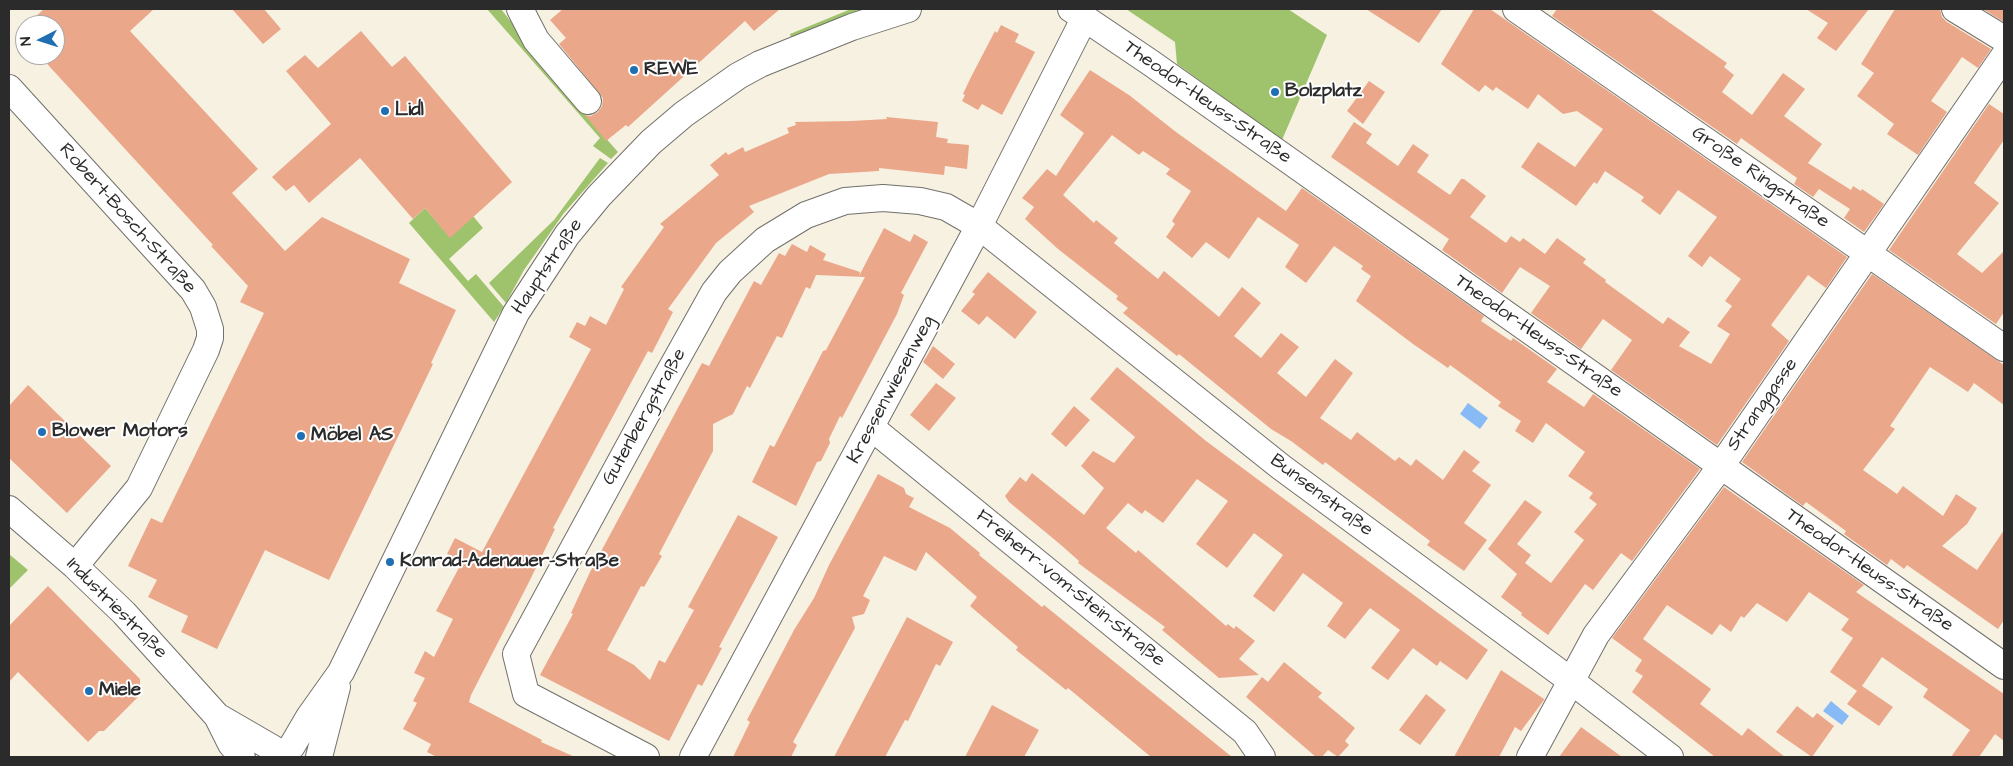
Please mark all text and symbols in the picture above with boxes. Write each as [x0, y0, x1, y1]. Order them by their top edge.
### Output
north arrow [15, 15, 65, 65]
text: N [16, 36, 36, 46]
street label: Theodor-Heuss-Straße [1119, 37, 1295, 169]
place label: REWE [644, 59, 698, 81]
marker: REWE [628, 64, 640, 76]
place label: Bolzplatz [1285, 81, 1362, 103]
marker: Bolzplatz [1269, 86, 1281, 98]
place label: Lidl [395, 100, 424, 122]
marker: Lidl [379, 105, 391, 117]
street label: Große Ringstraße [1687, 122, 1833, 234]
street label: Robert-Bosch-Straße [54, 139, 200, 299]
street label: Hauptstraße [508, 215, 588, 319]
street label: Theodor-Heuss-Straße [1450, 271, 1626, 403]
street label: Kressenwiesenweg [843, 312, 941, 468]
street label: Gutenbergstraße [598, 345, 692, 489]
street label: Stranggasse [1723, 354, 1803, 456]
place label: Blower Motors [52, 421, 188, 443]
place label: Möbel AS [311, 425, 393, 447]
marker: Blower Motors [36, 426, 48, 438]
marker: Möbel AS [295, 430, 307, 442]
street label: Bunsenstraße [1265, 450, 1377, 542]
street label: Theodor-Heuss-Straße [1781, 505, 1957, 637]
street label: Freiherr-vom-Stein-Straße [971, 506, 1169, 672]
place label: Konrad-Adenauer-Straße [400, 551, 619, 573]
street label: Industriestraße [61, 554, 171, 664]
marker: Konrad-Adenauer-Straße [384, 556, 396, 568]
place label: Miele [99, 680, 141, 702]
marker: Miele [83, 685, 95, 697]

